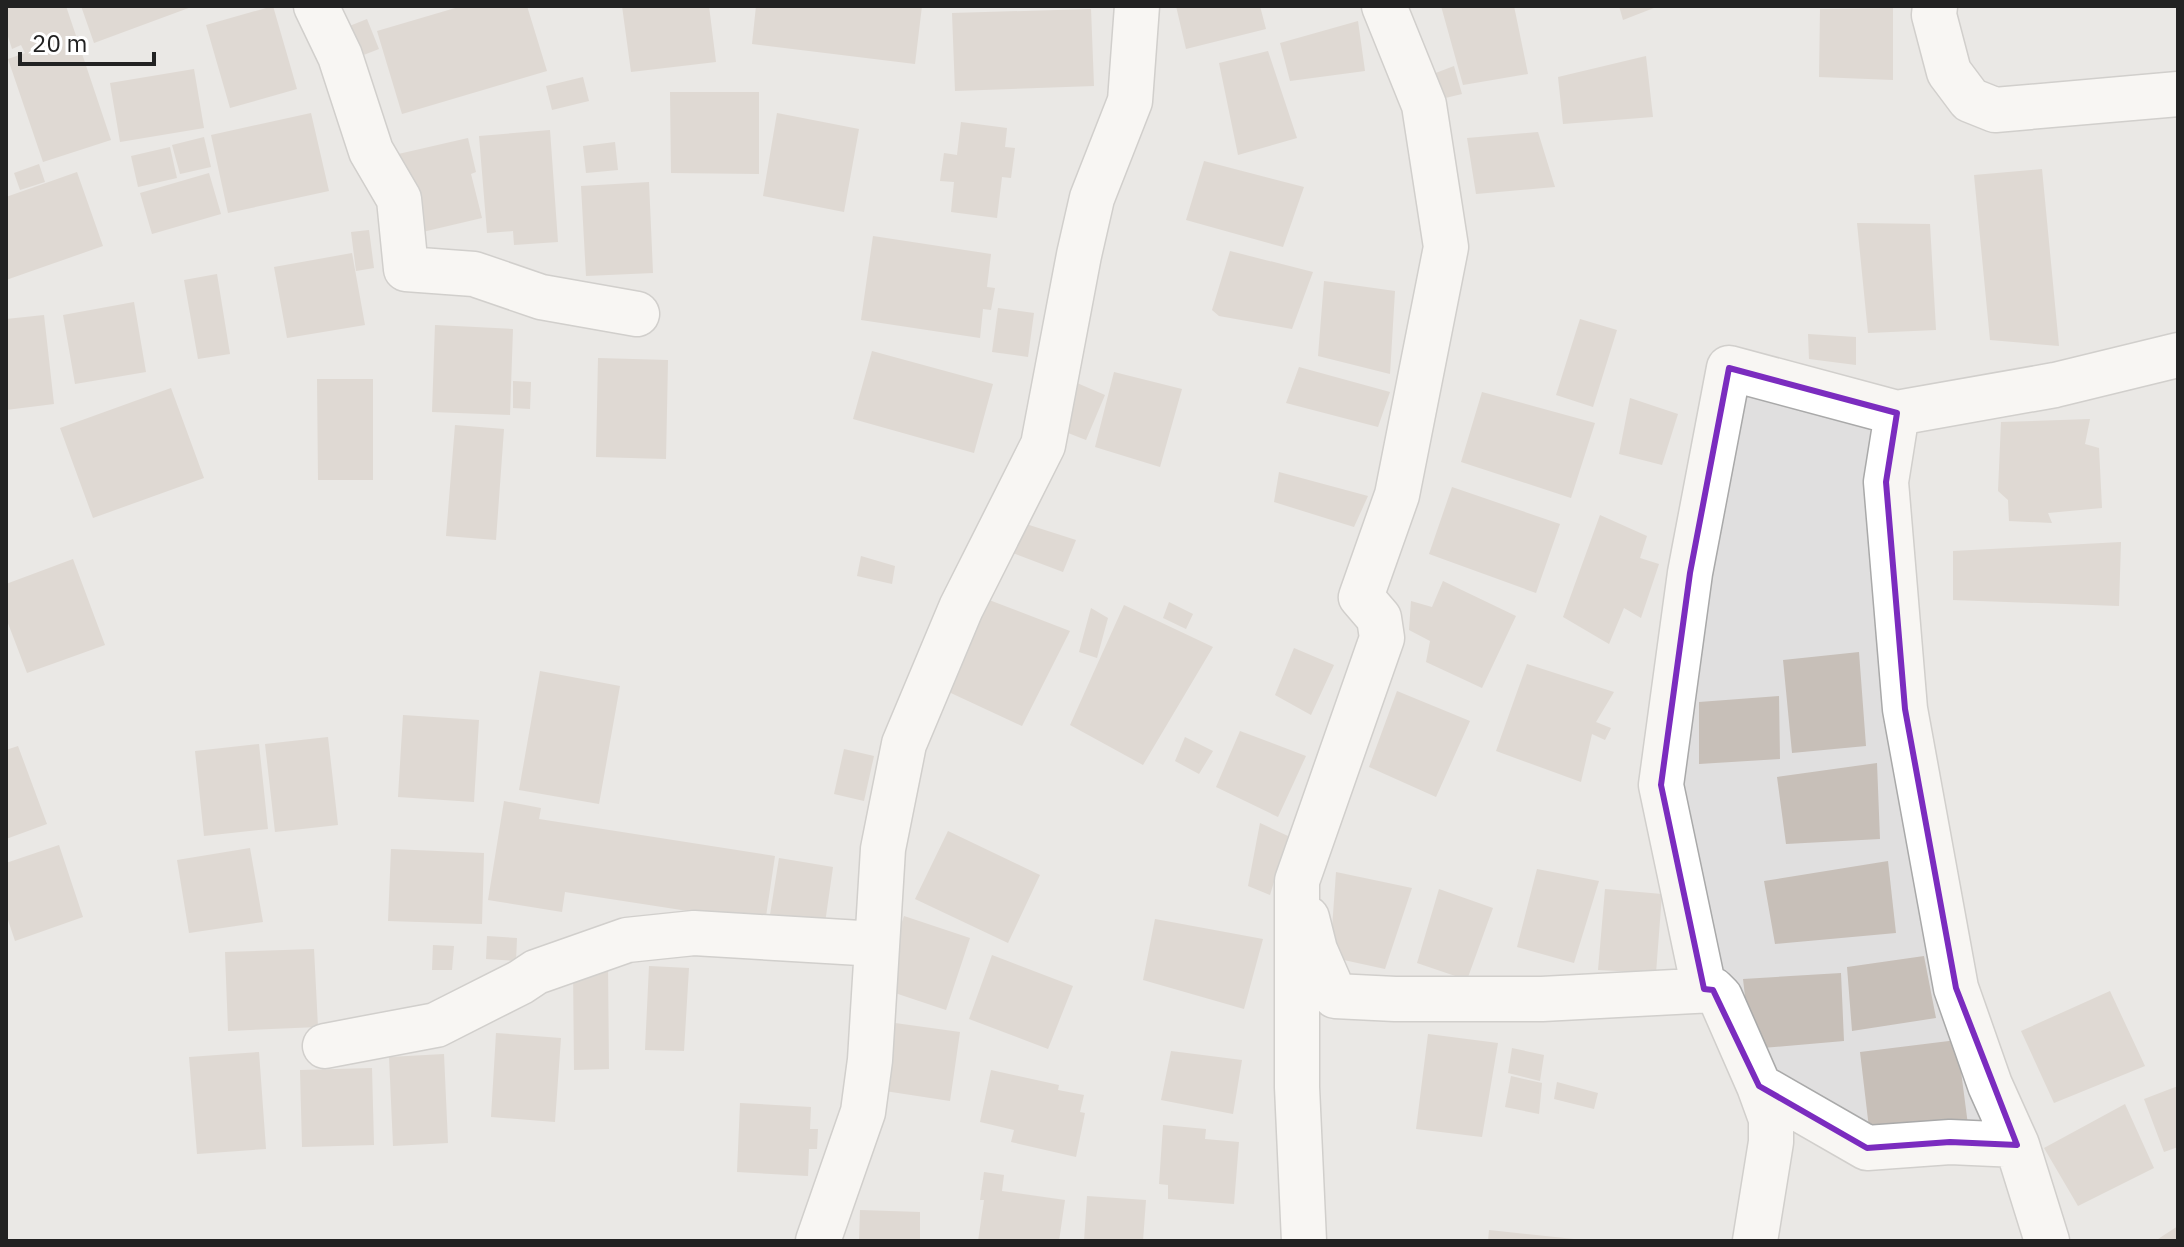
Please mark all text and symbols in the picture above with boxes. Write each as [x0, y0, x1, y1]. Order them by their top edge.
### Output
scale bar [20, 16, 154, 66]
text: 20 m [32, 27, 87, 59]

